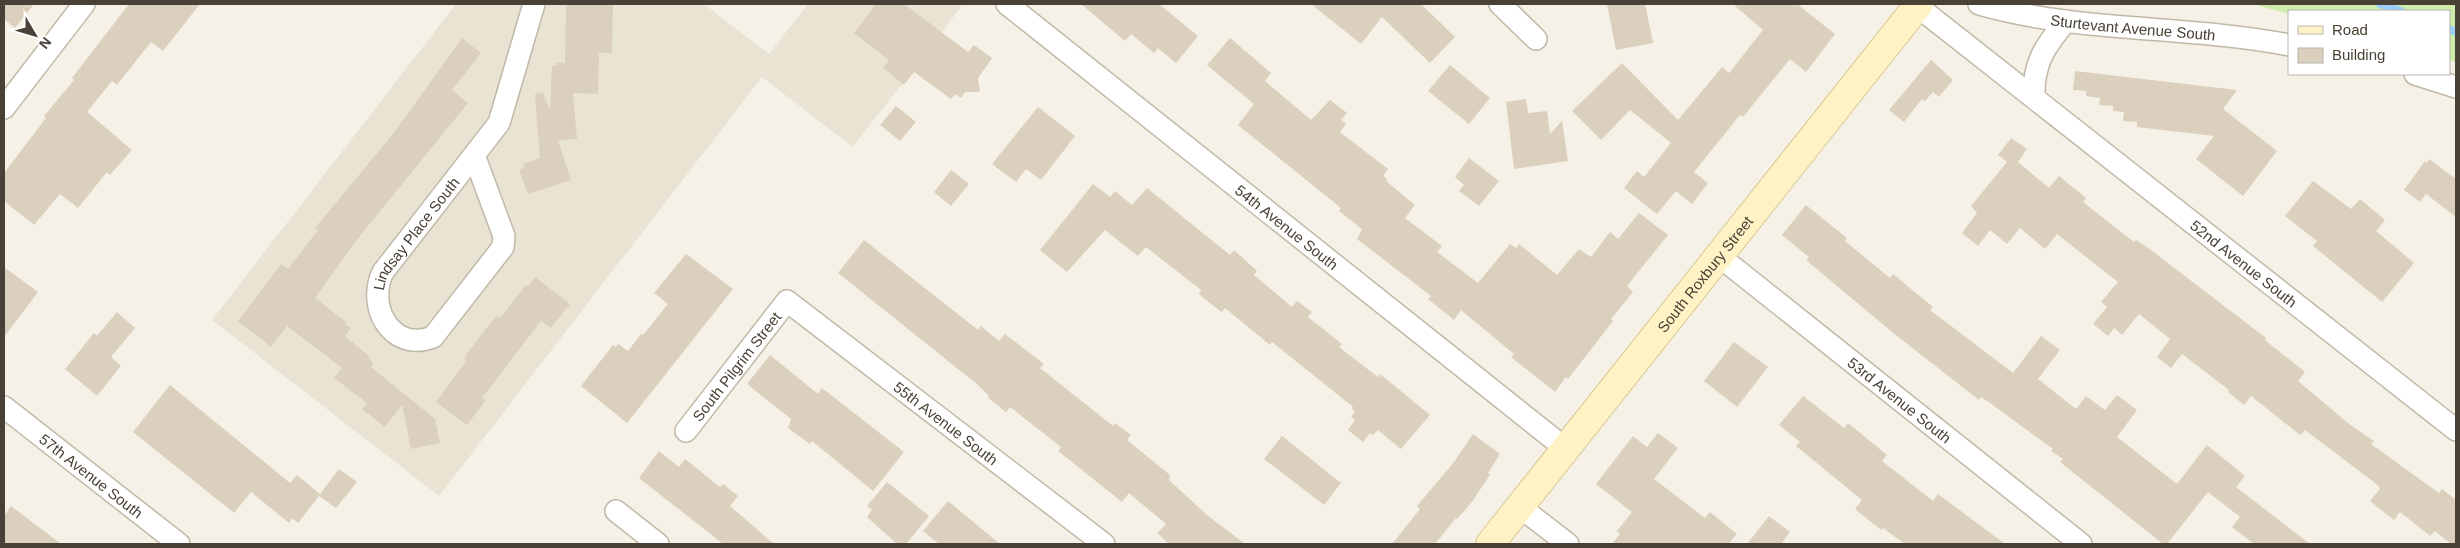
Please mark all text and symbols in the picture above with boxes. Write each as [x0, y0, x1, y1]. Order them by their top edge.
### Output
north arrow [10, 10, 60, 60]
legend [2288, 10, 2450, 75]
street label: Sturtevant Avenue South [2049, 11, 2216, 43]
text: Road [2332, 21, 2368, 38]
text: N [36, 34, 55, 52]
text: Building [2332, 46, 2385, 63]
street label: Lindsay Place South [369, 174, 462, 291]
street label: 54th Avenue South [1232, 181, 1342, 273]
street label: South Roxbury Street [1653, 212, 1756, 335]
street label: 52nd Avenue South [2187, 216, 2301, 310]
street label: South Pilgrim Street [689, 308, 784, 424]
street label: 53rd Avenue South [1845, 354, 1955, 446]
street label: 55th Avenue South [891, 378, 1001, 468]
street label: 57th Avenue South [36, 430, 146, 521]

